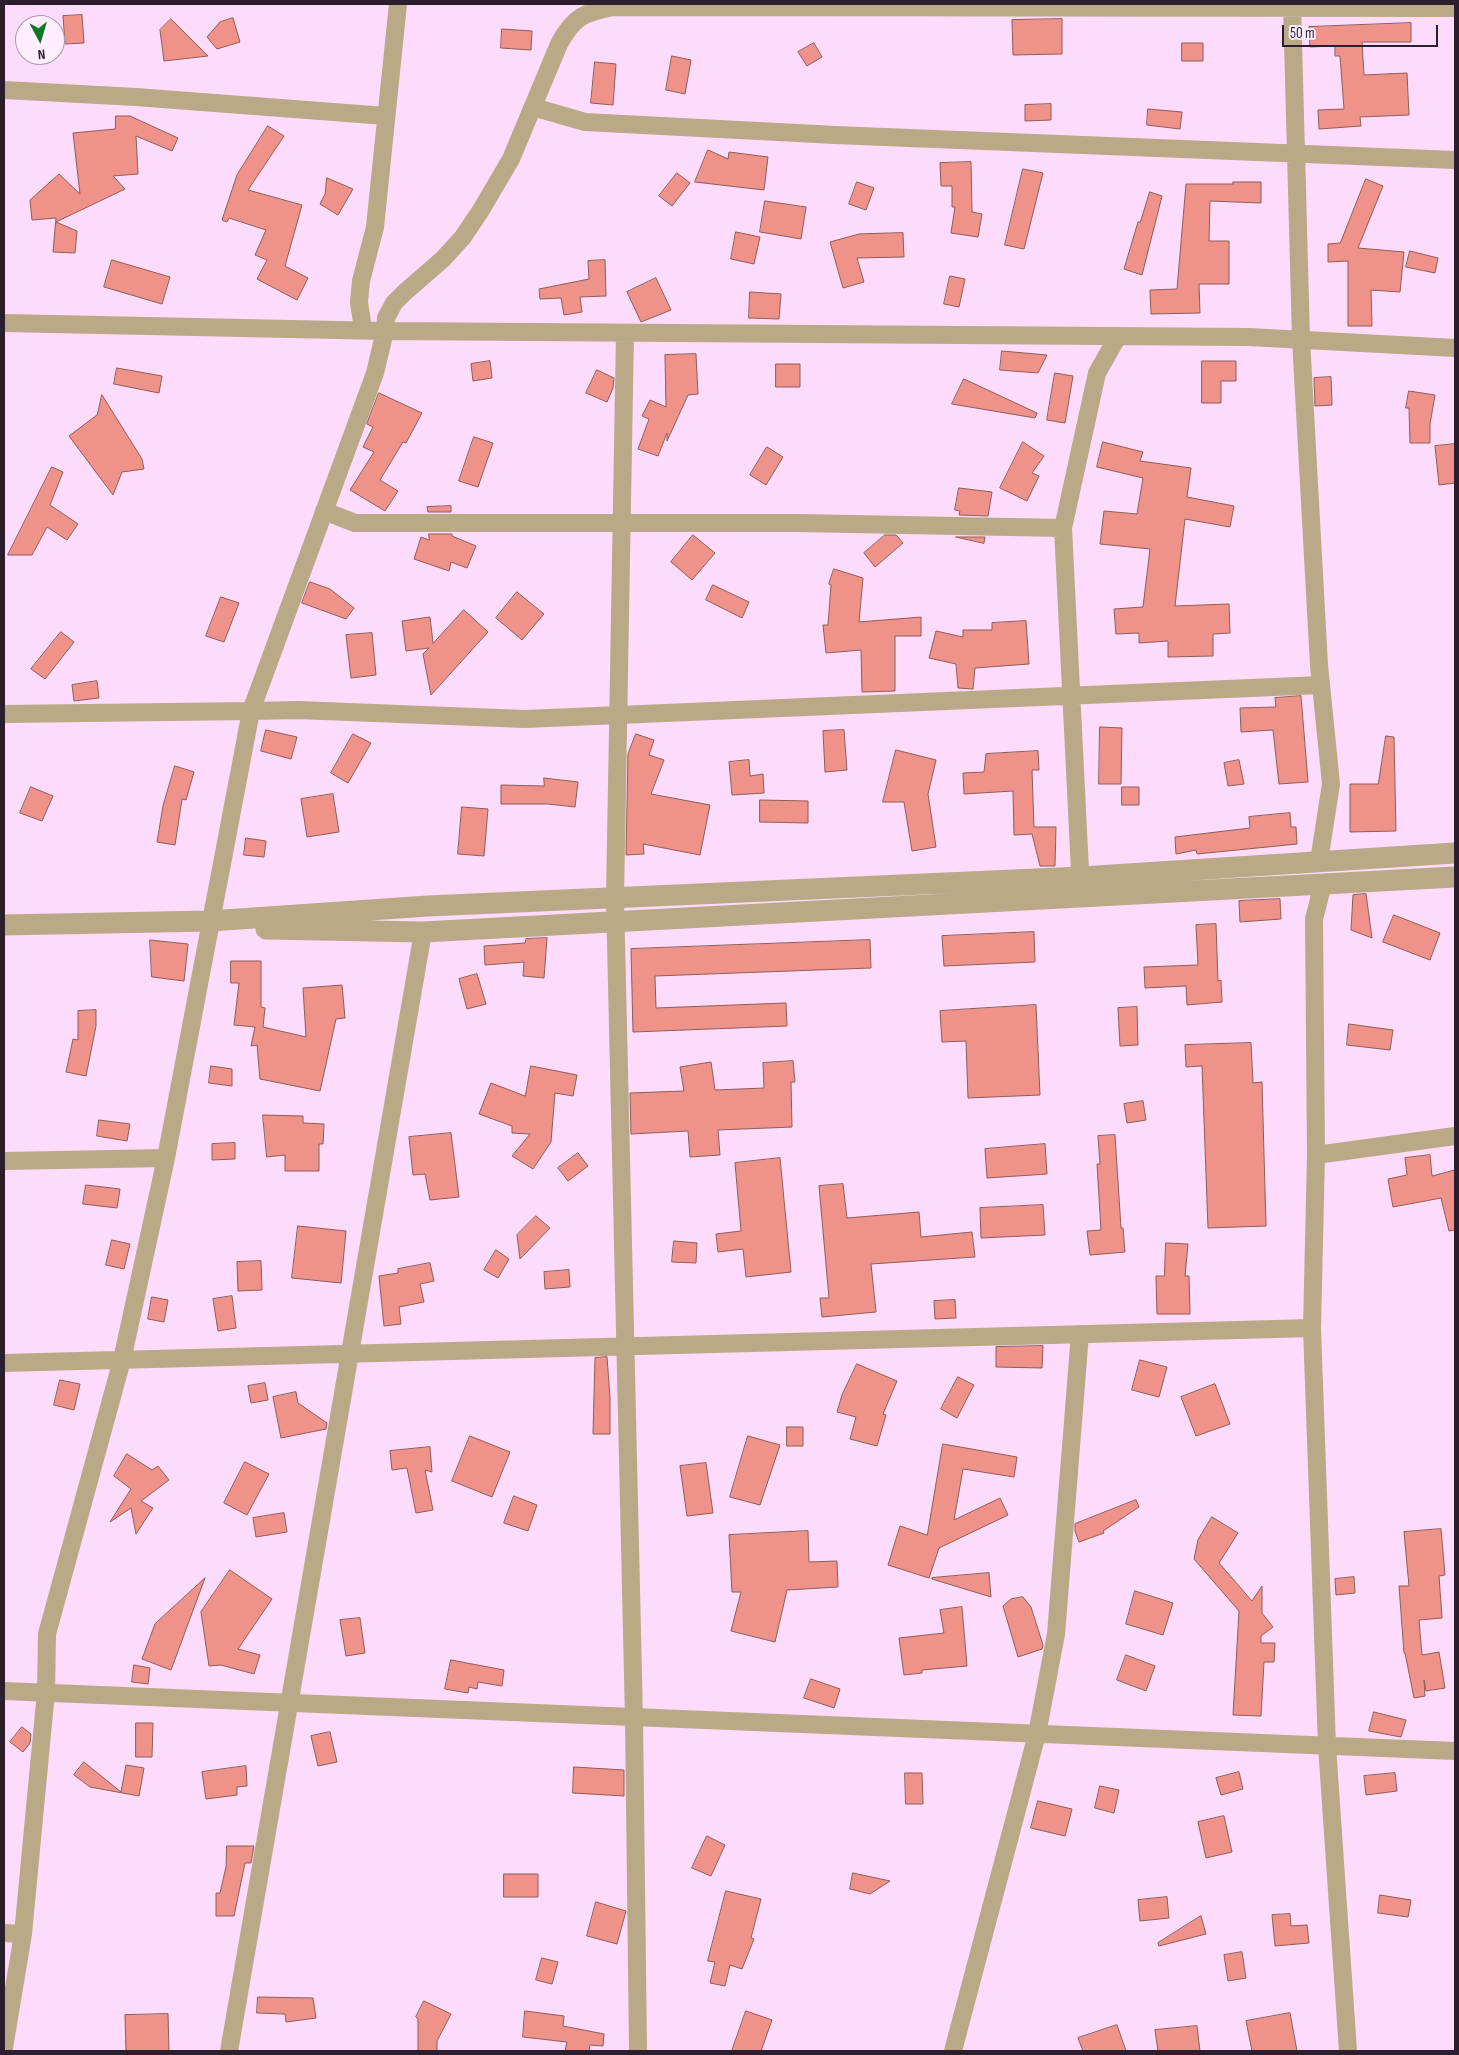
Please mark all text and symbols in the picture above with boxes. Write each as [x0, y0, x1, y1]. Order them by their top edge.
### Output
north arrow [15, 15, 65, 65]
scale bar [1284, 15, 1440, 47]
text: 50 m [1290, 24, 1315, 43]
text: N [37, 46, 46, 63]

